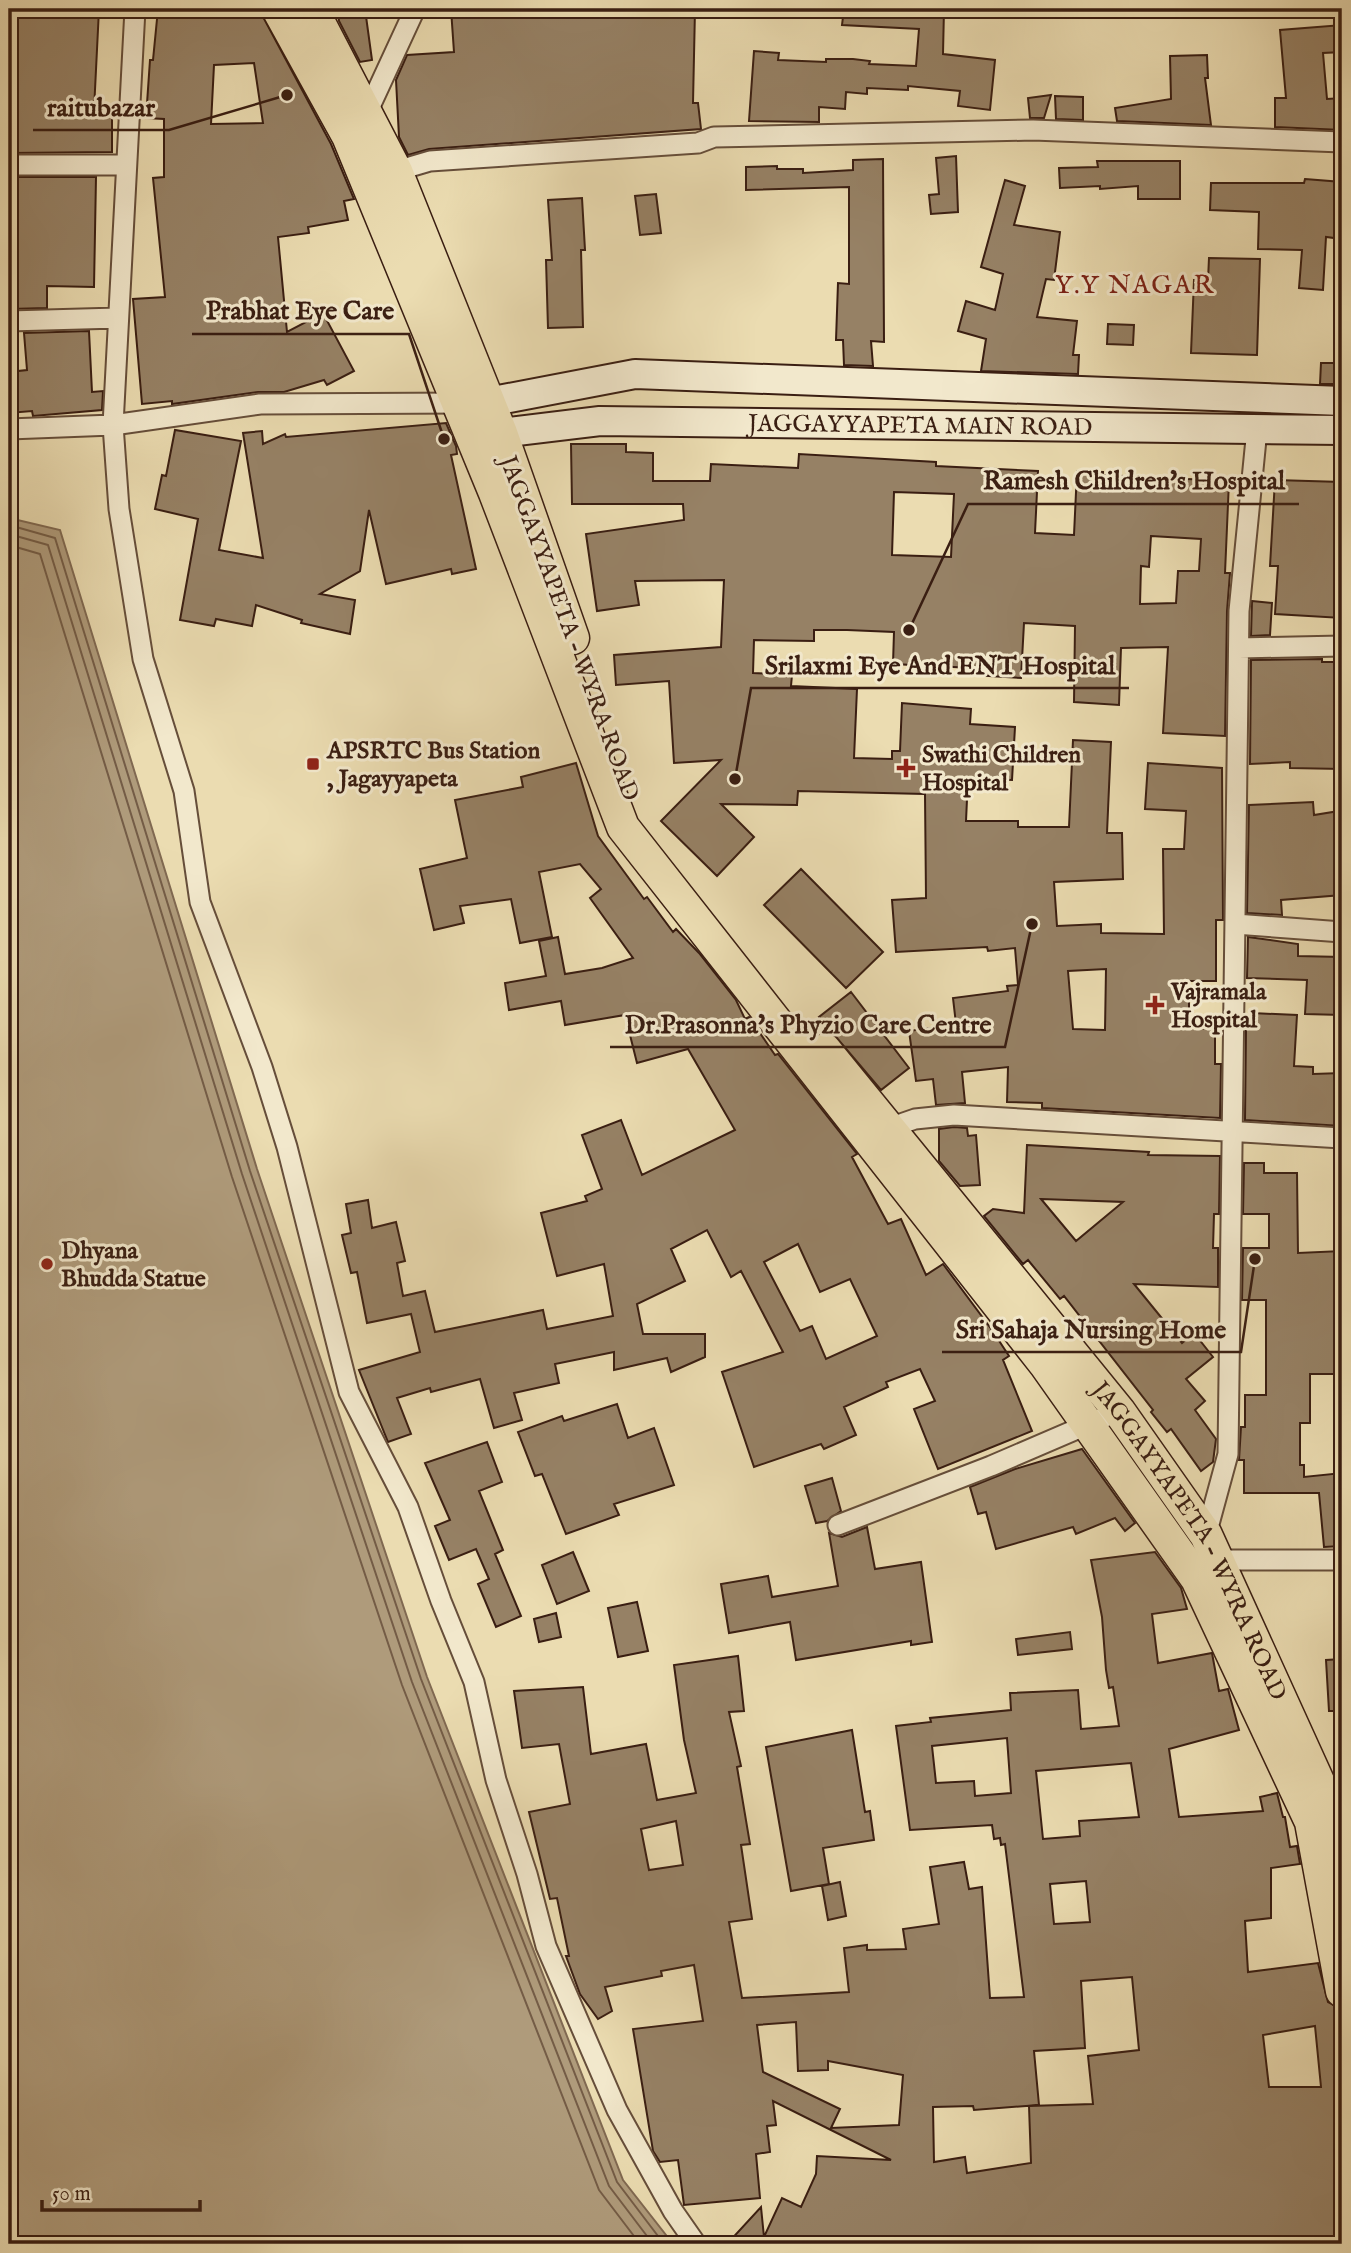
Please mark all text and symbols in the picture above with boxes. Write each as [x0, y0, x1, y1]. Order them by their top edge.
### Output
callout: raitubazar [33, 83, 169, 130]
text: raitubazar [47, 92, 155, 125]
district label: Y.Y NAGAR [1055, 269, 1215, 302]
callout: Prabhat Eye Care [192, 287, 409, 334]
text: Prabhat Eye Care [206, 295, 394, 328]
street label: JAGGAYYAPETA MAIN ROAD [745, 409, 1093, 444]
street label: JAGGAYYAPETA - WYRA ROAD [491, 449, 646, 805]
callout: Ramesh Children's Hospital [968, 457, 1299, 504]
text: Ramesh Children's Hospital [983, 465, 1286, 498]
callout: Srilaxmi Eye And ENT Hospital [751, 641, 1129, 688]
text: Srilaxmi Eye And ENT Hospital [765, 650, 1116, 683]
place label: APSRTC Bus Station , Jagayyapeta [326, 736, 540, 795]
place label: Swathi Children Hospital [922, 740, 1081, 799]
marker: APSRTC Bus Station , Jagayyapeta [305, 756, 321, 772]
marker: Swathi Children Hospital [896, 758, 916, 778]
place label: Vajramala Hospital [1170, 977, 1267, 1036]
marker: Vajramala Hospital [1145, 995, 1165, 1015]
callout: Dr.Prasonna's Phyzio Care Centre [610, 1000, 1005, 1047]
text: Dr.Prasonna's Phyzio Care Centre [625, 1009, 992, 1042]
place label: Dhyana Bhudda Statue [61, 1236, 206, 1295]
marker: Dhyana Bhudda Statue [39, 1256, 55, 1272]
callout: Sri Sahaja Nursing Home [942, 1305, 1241, 1352]
text: Sri Sahaja Nursing Home [956, 1314, 1226, 1347]
street label: JAGGAYYAPETA - WYRA ROAD [1082, 1373, 1293, 1706]
scale bar [42, 2169, 200, 2213]
text: 50 m [52, 2181, 91, 2208]

